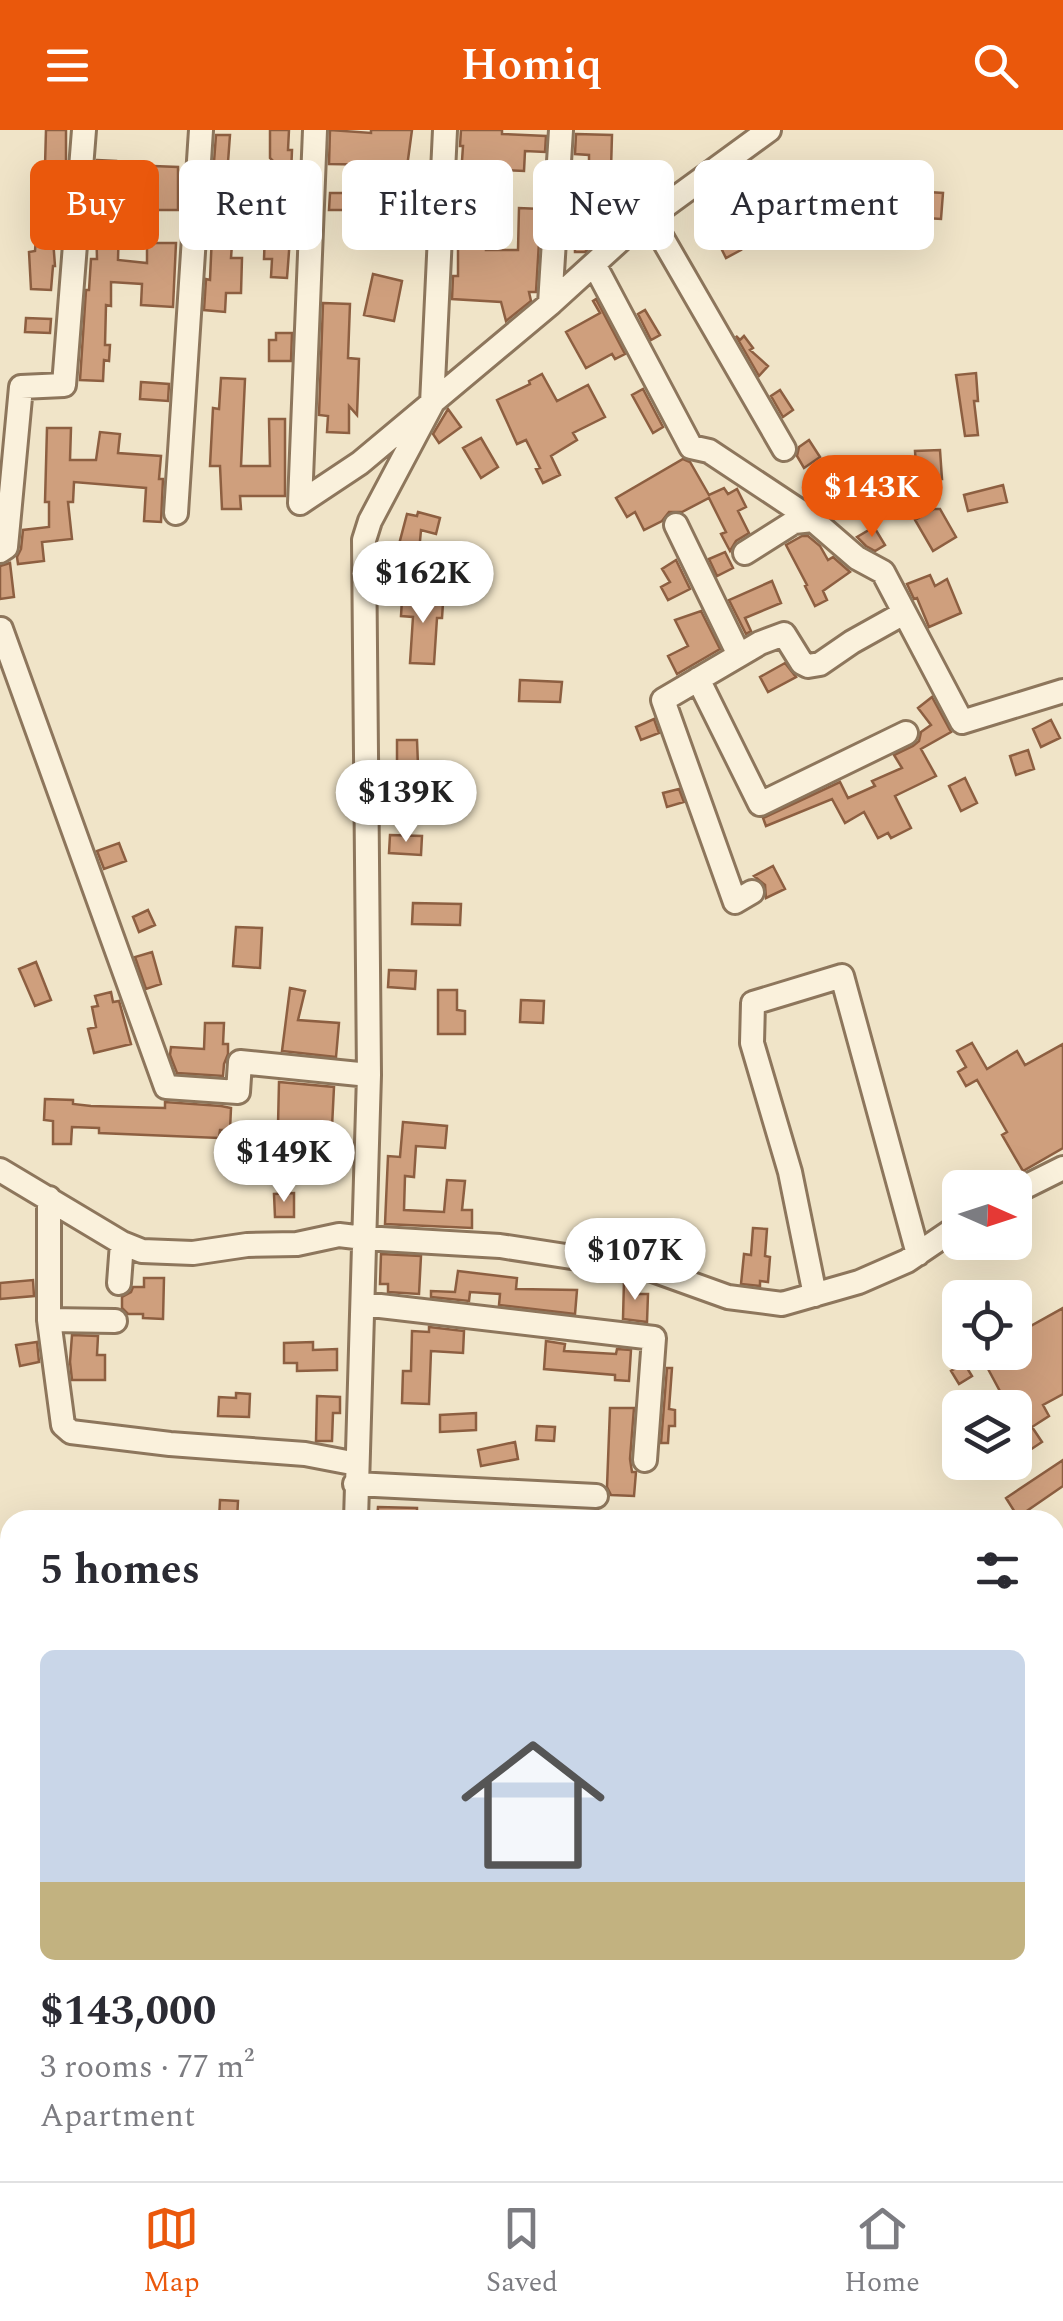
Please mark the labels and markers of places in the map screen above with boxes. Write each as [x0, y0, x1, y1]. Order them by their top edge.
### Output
pin: $143K [802, 455, 942, 540]
pin: $162K [353, 541, 493, 626]
pin: $139K [336, 760, 476, 845]
pin: $149K [214, 1120, 354, 1205]
pin: $107K [565, 1218, 705, 1303]

